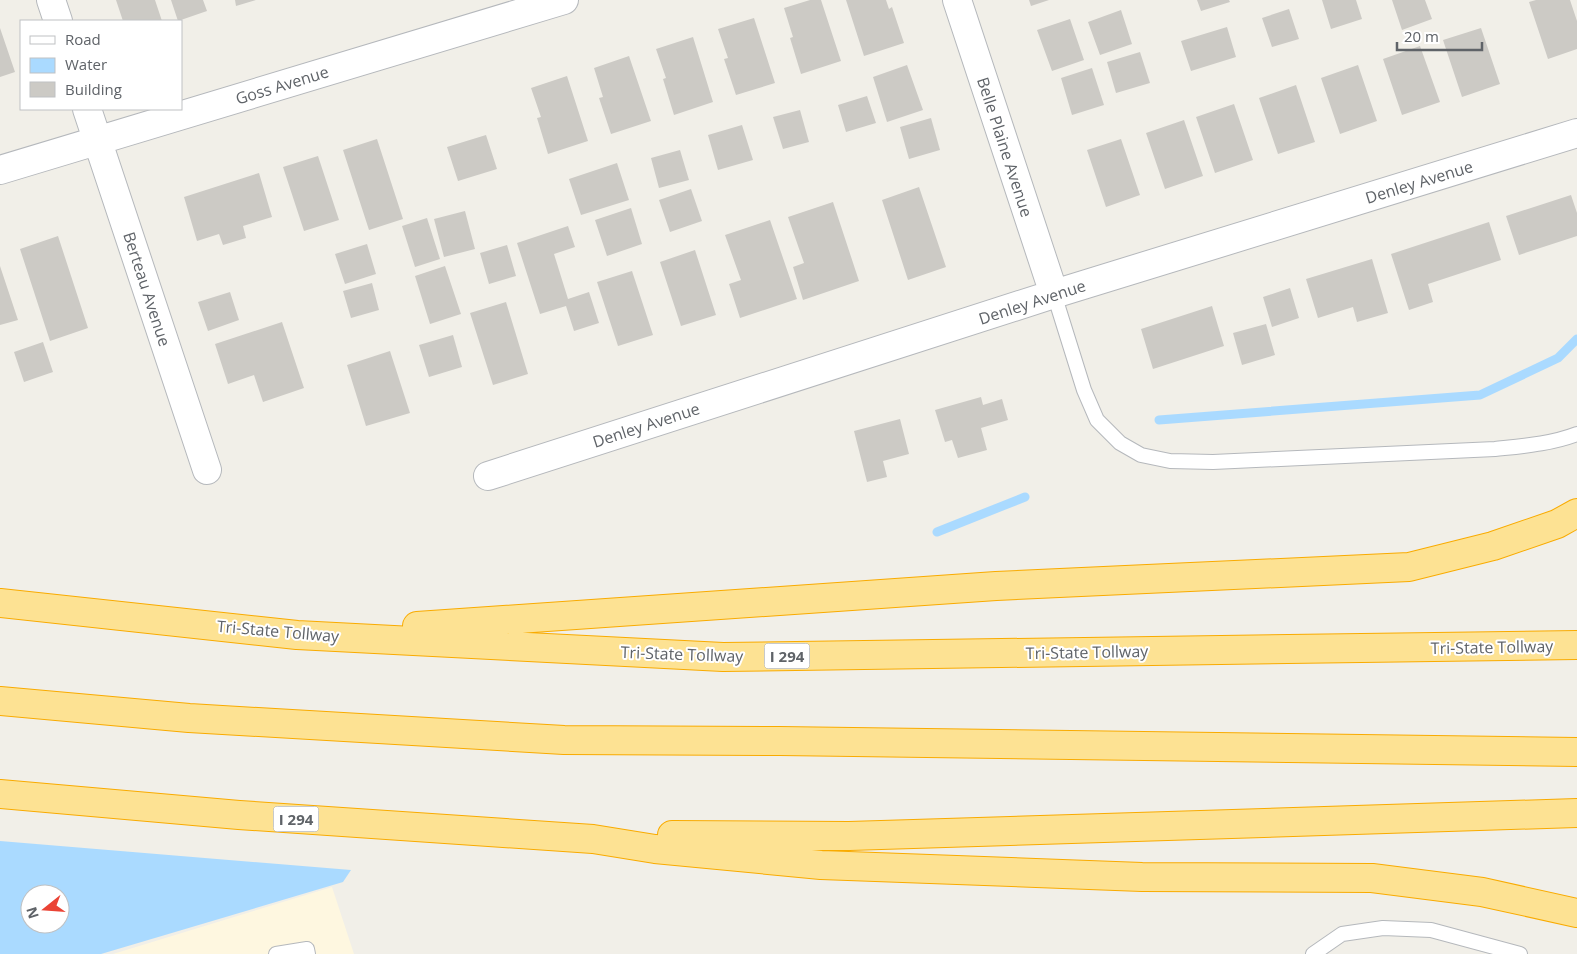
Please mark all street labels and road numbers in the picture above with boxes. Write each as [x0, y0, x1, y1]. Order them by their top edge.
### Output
street label: Goss Avenue [233, 60, 331, 110]
street label: Belle Plaine Avenue [972, 74, 1038, 220]
street label: Denley Avenue [1363, 155, 1475, 209]
street label: Berteau Avenue [118, 229, 176, 349]
street label: Denley Avenue [976, 274, 1088, 330]
street label: Denley Avenue [590, 397, 702, 453]
street label: Tri-State Tollway [216, 615, 341, 647]
street label: Tri-State Tollway [1431, 635, 1554, 659]
street label: Tri-State Tollway [1026, 640, 1149, 664]
street label: Tri-State Tollway [620, 641, 745, 667]
road number: I 294 [764, 644, 810, 668]
road number: I 294 [274, 806, 318, 832]

